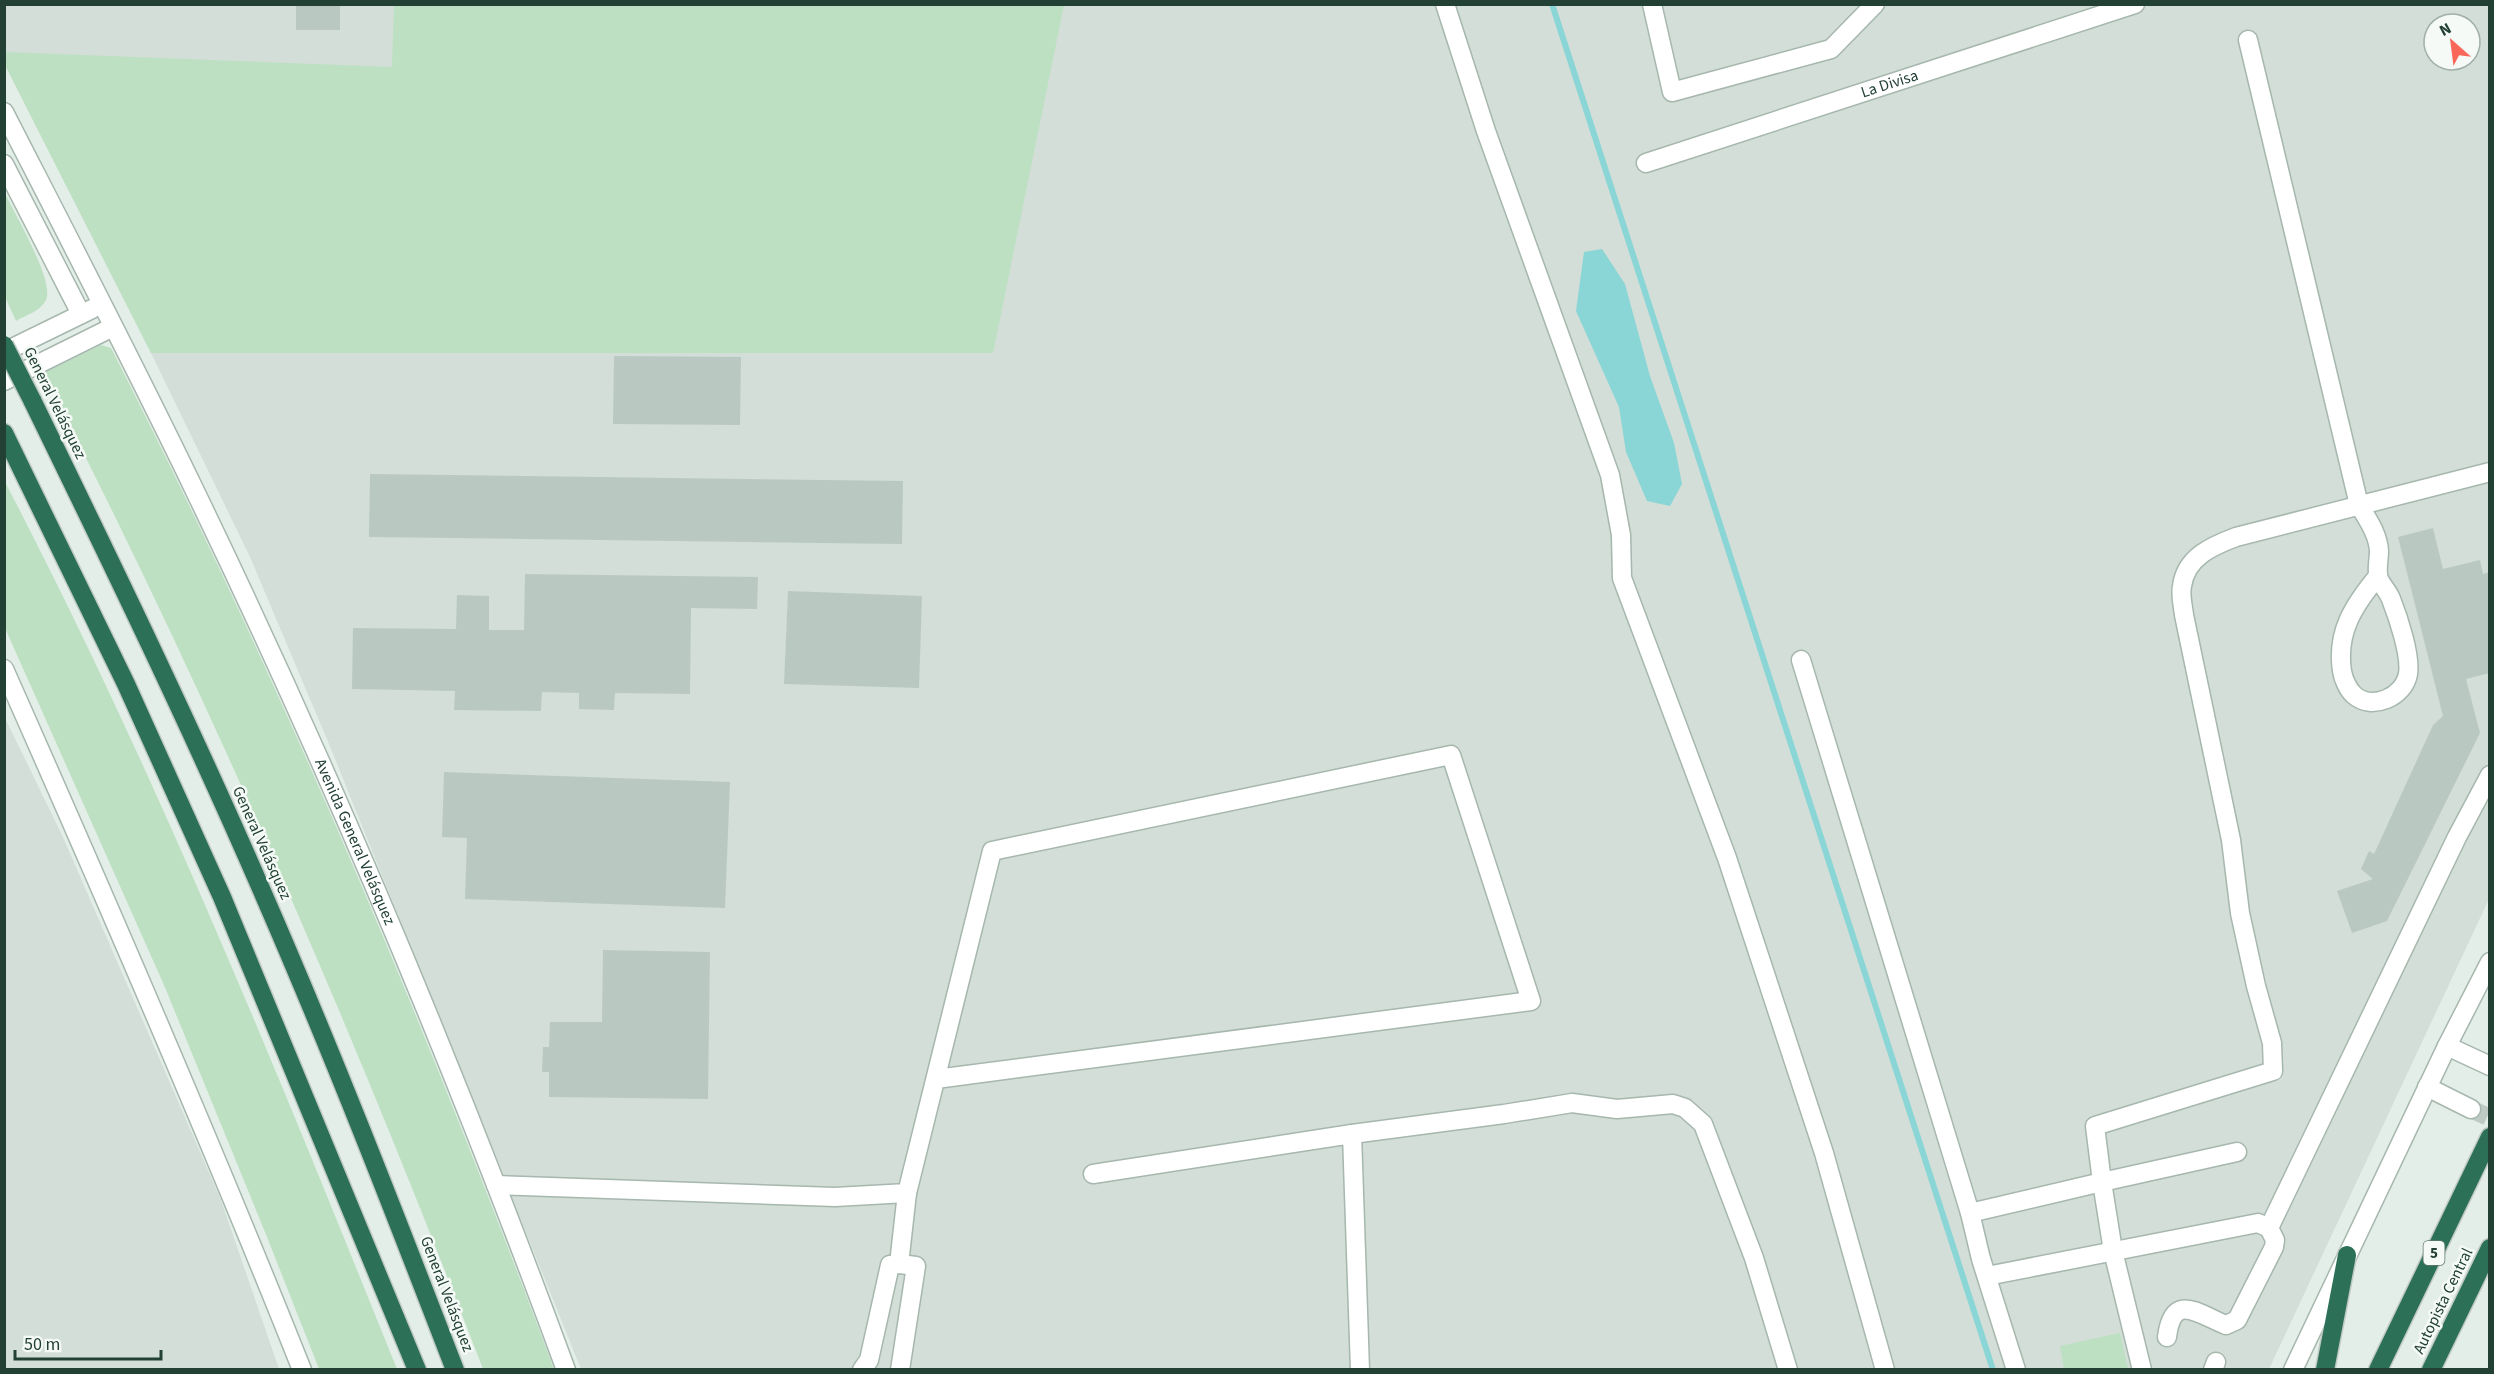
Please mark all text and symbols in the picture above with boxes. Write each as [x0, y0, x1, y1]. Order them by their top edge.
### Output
north arrow [2422, 12, 2482, 72]
text: N [2436, 17, 2455, 42]
street label: La Divisa [1858, 64, 1921, 103]
street label: General Velásquez [18, 343, 92, 463]
street label: Avenida General Velásquez [309, 755, 401, 928]
street label: General Velásquez [227, 783, 297, 903]
street label: General Velásquez [415, 1233, 479, 1355]
road number: 5 [2424, 1241, 2444, 1265]
street label: Autopista Central [2408, 1244, 2478, 1358]
scale bar [15, 1323, 160, 1361]
text: 50 m [24, 1332, 60, 1357]

